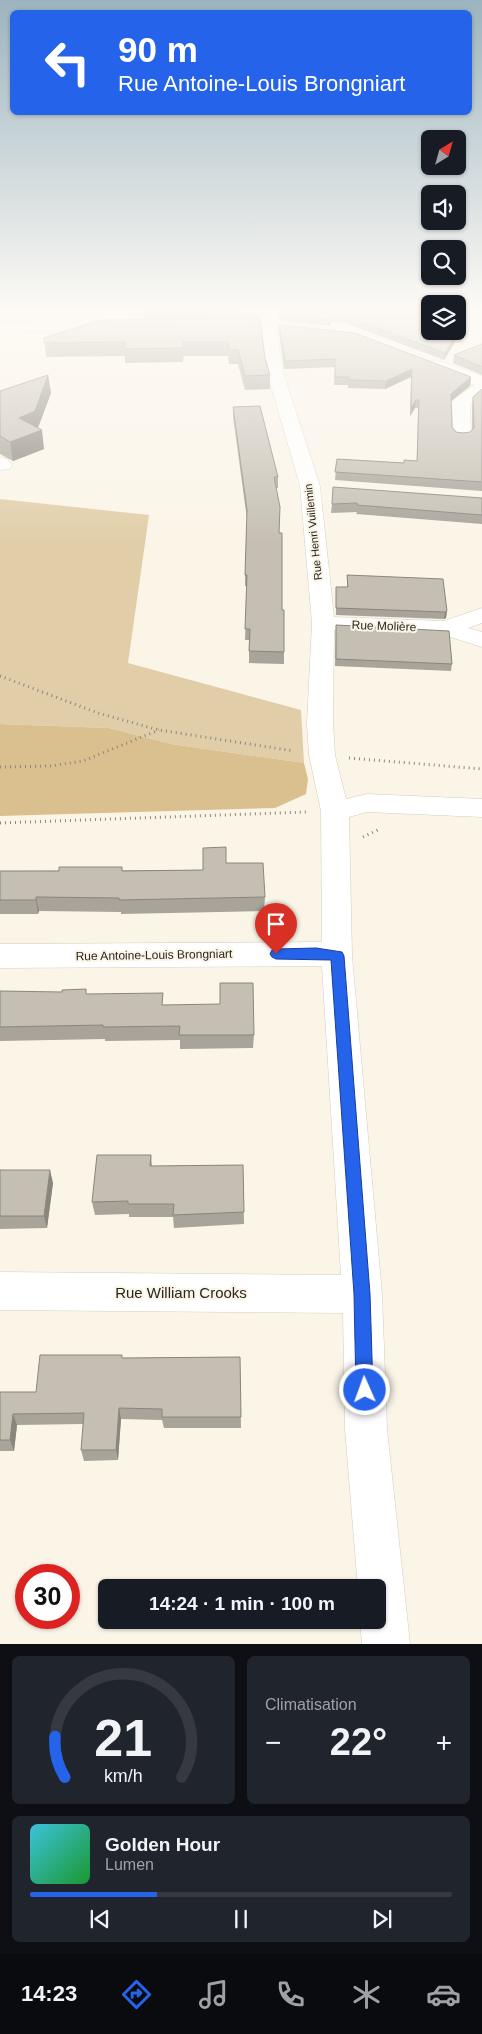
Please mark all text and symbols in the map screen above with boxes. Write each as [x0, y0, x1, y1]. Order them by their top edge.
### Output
icon: left [35, 30, 100, 95]
text: 90 m [118, 30, 198, 69]
text: Rue Antoine-Louis Brongniart [118, 71, 405, 96]
north arrow [421, 130, 466, 175]
map controls [421, 130, 466, 340]
button: sound [421, 185, 466, 230]
button: search [421, 240, 466, 285]
button: layers [421, 295, 466, 340]
street label: Rue Henri Vuillemin [302, 483, 324, 581]
street label: Rue Molière [351, 618, 417, 634]
pin [255, 903, 297, 954]
icon: arrive [262, 910, 290, 938]
street label: Rue Antoine-Louis Brongniart [75, 947, 233, 963]
street label: Rue William Crooks [115, 1284, 247, 1301]
position arrow [338, 1363, 390, 1415]
speed limit sign: 30 [15, 1564, 80, 1629]
text: 14:24 · 1 min · 100 m [149, 1593, 335, 1614]
text: Climatisation [265, 1696, 357, 1713]
text: 21 [95, 1709, 152, 1767]
text: 22° [330, 1721, 387, 1763]
text: − [265, 1727, 281, 1758]
text: + [436, 1727, 452, 1758]
text: km/h [104, 1766, 143, 1786]
text: Golden Hour [105, 1834, 220, 1855]
text: Lumen [105, 1856, 154, 1873]
icon: previous [86, 1905, 114, 1933]
icon: pause [227, 1905, 255, 1933]
icon: next [368, 1905, 396, 1933]
icon: directions [119, 1977, 154, 2012]
icon: music [196, 1977, 231, 2012]
icon: phone [273, 1977, 308, 2012]
icon: climate [349, 1977, 384, 2012]
icon: car [426, 1977, 461, 2012]
text: 14:23 [21, 1981, 77, 2006]

